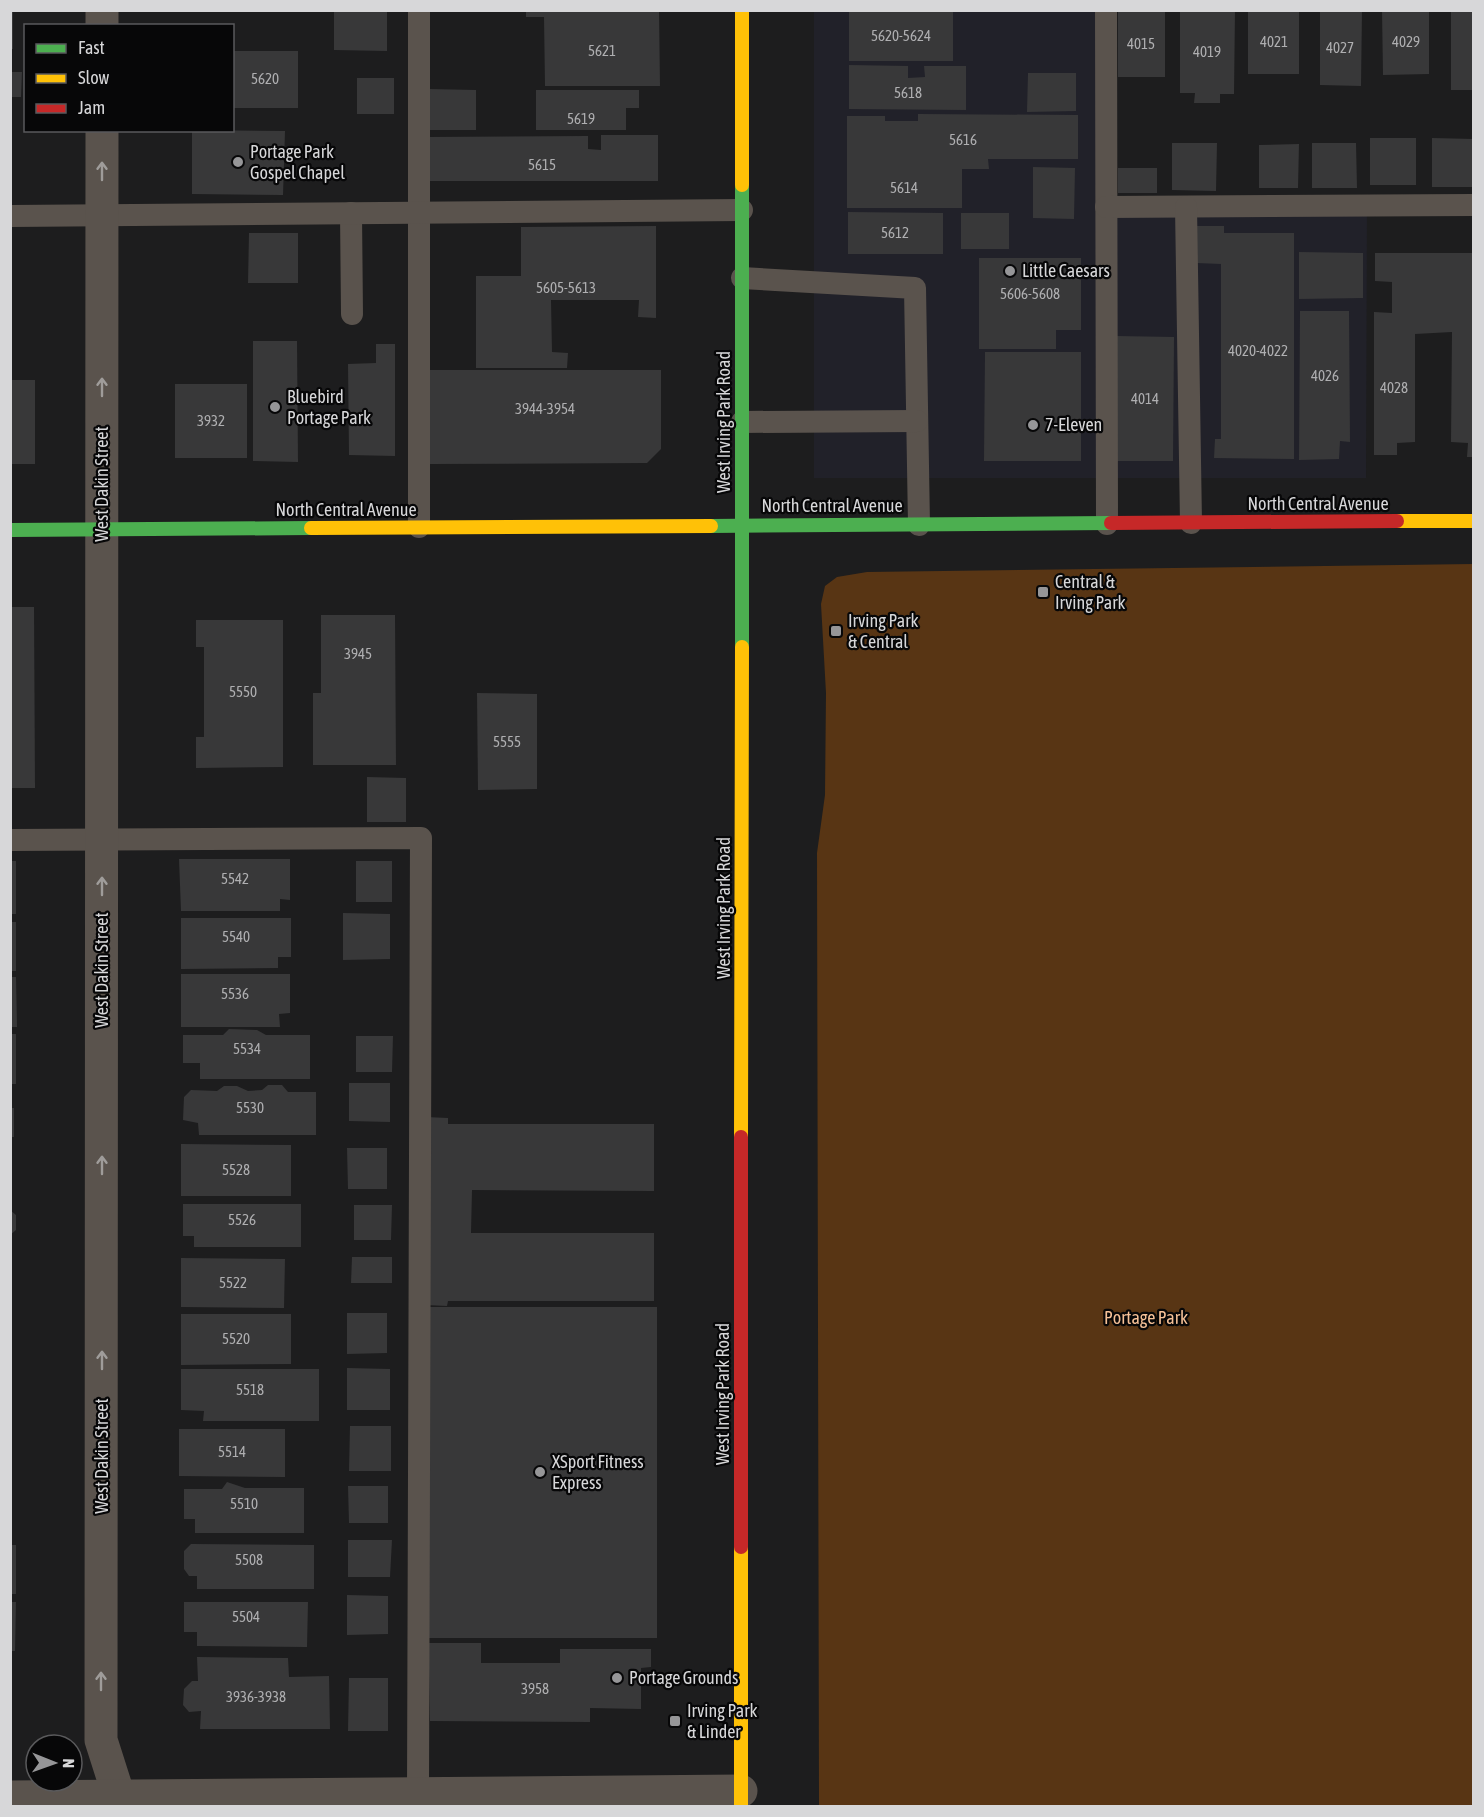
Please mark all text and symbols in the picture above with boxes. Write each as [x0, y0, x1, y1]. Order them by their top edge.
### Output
legend [24, 24, 234, 132]
house number: 5620-5624 [871, 27, 931, 44]
house number: 4021 [1260, 33, 1288, 50]
house number: 4029 [1392, 33, 1420, 50]
house number: 4015 [1127, 35, 1155, 52]
text: Fast [78, 37, 105, 58]
house number: 4027 [1326, 39, 1354, 56]
house number: 5621 [588, 42, 616, 59]
house number: 4019 [1193, 43, 1221, 60]
text: Slow [78, 67, 109, 88]
house number: 5620 [251, 70, 279, 87]
house number: 5618 [894, 84, 922, 101]
text: Jam [78, 97, 105, 118]
house number: 5619 [567, 110, 595, 127]
house number: 5616 [949, 131, 977, 148]
place label: Portage Park Gospel Chapel [250, 141, 345, 183]
marker: Portage Park Gospel Chapel [231, 155, 245, 169]
house number: 5615 [528, 156, 556, 173]
one-way arrow [96, 161, 108, 181]
house number: 5614 [890, 179, 918, 196]
house number: 5612 [881, 224, 909, 241]
place label: Little Caesars [1022, 260, 1110, 281]
marker: Little Caesars [1003, 264, 1017, 278]
house number: 5605-5613 [536, 279, 596, 296]
house number: 5606-5608 [1000, 285, 1060, 302]
house number: 4020-4022 [1228, 342, 1288, 359]
street label: West Irving Park Road [713, 351, 734, 493]
house number: 4026 [1311, 367, 1339, 384]
one-way arrow [96, 377, 108, 397]
house number: 4028 [1380, 379, 1408, 396]
place label: Bluebird Portage Park [287, 386, 371, 428]
house number: 4014 [1131, 390, 1159, 407]
marker: Bluebird Portage Park [268, 400, 282, 414]
house number: 3944-3954 [515, 400, 575, 417]
house number: 3932 [197, 412, 225, 429]
place label: 7-Eleven [1045, 414, 1102, 435]
marker: 7-Eleven [1026, 418, 1040, 432]
street label: West Dakin Street [91, 426, 112, 542]
street label: North Central Avenue [1247, 493, 1389, 514]
street label: North Central Avenue [761, 495, 903, 516]
street label: North Central Avenue [275, 499, 417, 520]
place label: Central & Irving Park [1055, 571, 1126, 613]
marker: Central & Irving Park [1036, 585, 1050, 599]
place label: Irving Park & Central [848, 610, 919, 652]
marker: Irving Park & Central [829, 624, 843, 638]
house number: 3945 [344, 645, 372, 662]
house number: 5550 [229, 683, 257, 700]
house number: 5555 [493, 733, 521, 750]
street label: West Irving Park Road [713, 837, 734, 979]
house number: 5542 [221, 870, 249, 887]
one-way arrow [96, 877, 108, 897]
street label: West Dakin Street [91, 912, 112, 1028]
house number: 5540 [222, 928, 250, 945]
house number: 5536 [221, 985, 249, 1002]
house number: 5534 [233, 1040, 261, 1057]
house number: 5530 [236, 1099, 264, 1116]
one-way arrow [96, 1156, 108, 1176]
house number: 5528 [222, 1161, 250, 1178]
house number: 5526 [228, 1211, 256, 1228]
house number: 5522 [219, 1274, 247, 1291]
park label: Portage Park [1104, 1307, 1188, 1328]
street label: West Irving Park Road [712, 1323, 733, 1465]
house number: 5520 [222, 1330, 250, 1347]
one-way arrow [96, 1351, 108, 1371]
house number: 5518 [236, 1381, 264, 1398]
street label: West Dakin Street [91, 1398, 112, 1514]
house number: 5514 [218, 1443, 246, 1460]
place label: XSport Fitness Express [552, 1451, 644, 1493]
marker: XSport Fitness Express [533, 1465, 547, 1479]
house number: 5510 [230, 1495, 258, 1512]
house number: 5508 [235, 1551, 263, 1568]
house number: 5504 [232, 1608, 260, 1625]
place label: Portage Grounds [629, 1667, 738, 1688]
marker: Portage Grounds [610, 1671, 624, 1685]
one-way arrow [95, 1672, 107, 1692]
house number: 3958 [521, 1680, 549, 1697]
house number: 3936-3938 [226, 1688, 286, 1705]
place label: Irving Park & Linder [687, 1700, 758, 1742]
marker: Irving Park & Linder [668, 1714, 682, 1728]
north arrow [24, 1733, 84, 1793]
text: N [60, 1758, 78, 1768]

